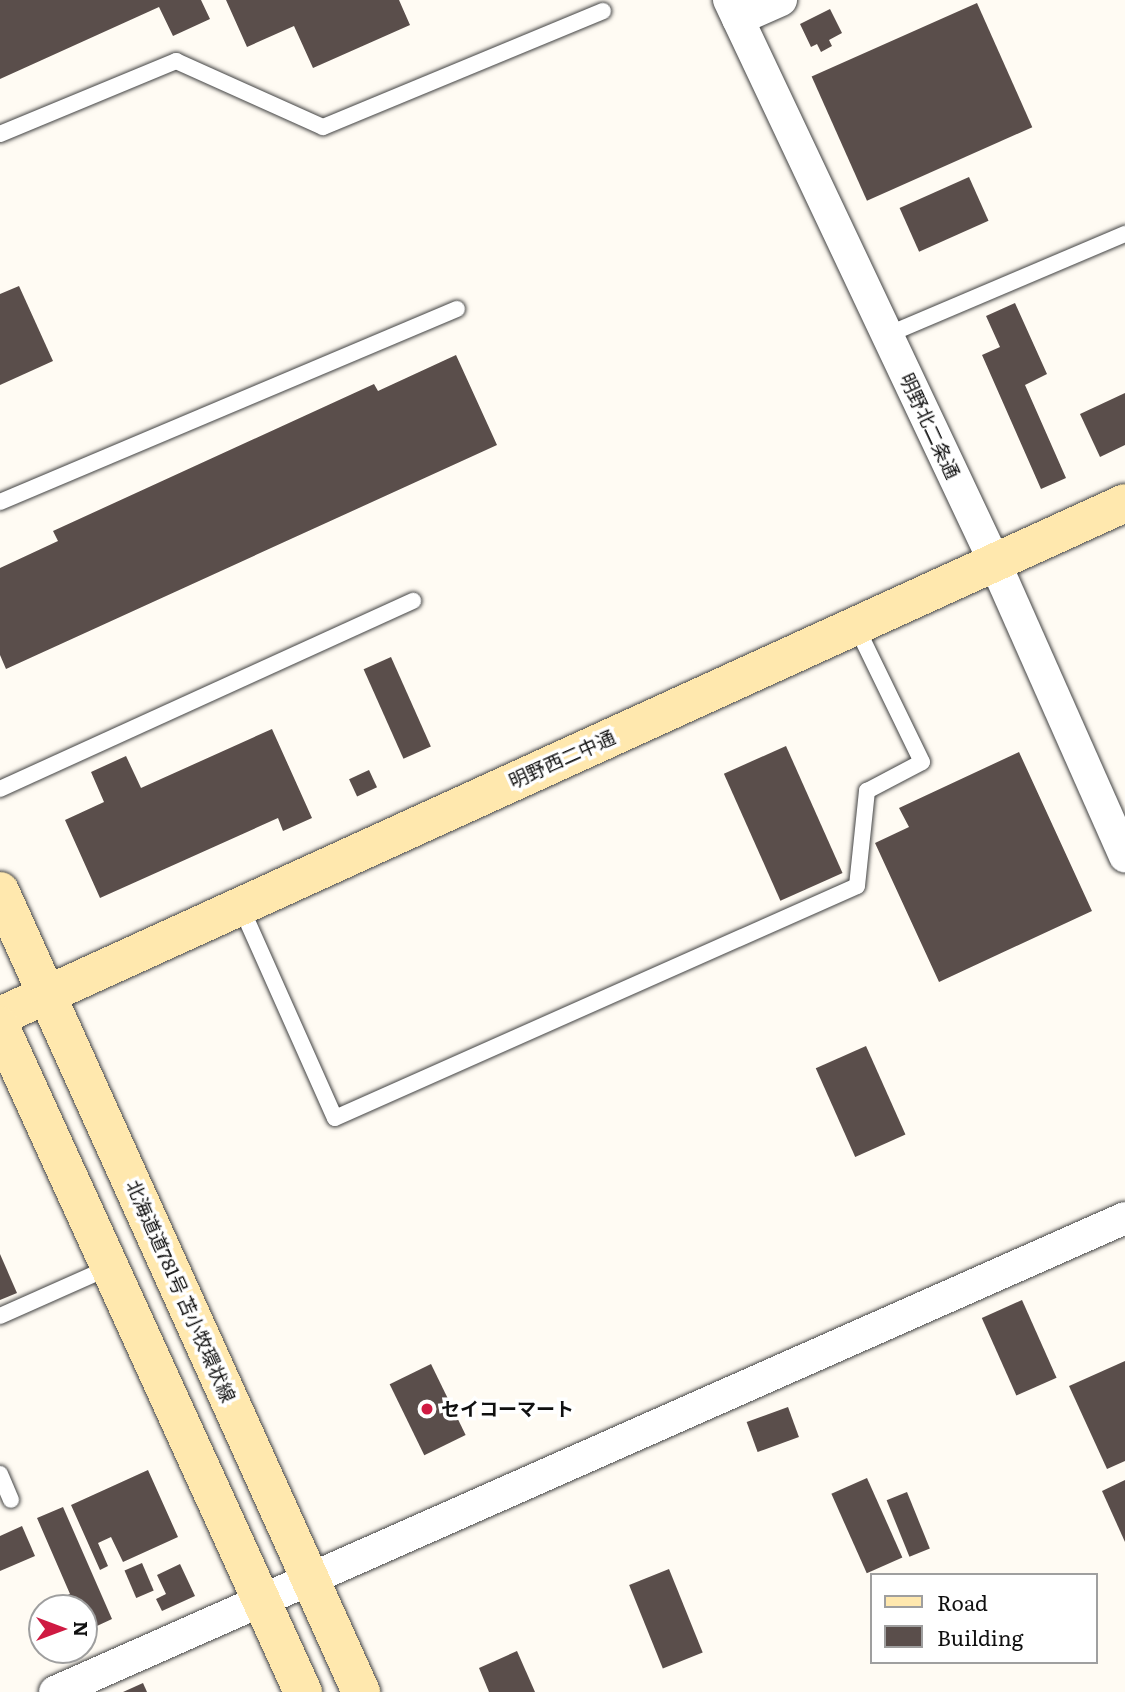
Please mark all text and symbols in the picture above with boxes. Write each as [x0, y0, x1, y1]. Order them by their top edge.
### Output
street label: 明野北二条通 [896, 370, 964, 482]
street label: 明野西二中通 [505, 725, 619, 793]
street label: 北海道道781号 苫小牧環状線 [122, 1176, 240, 1406]
place label: セイコーマート [441, 1398, 574, 1420]
marker: セイコーマート [419, 1401, 435, 1417]
legend [870, 1573, 1097, 1664]
text: Road [937, 1586, 988, 1617]
north arrow [28, 1594, 98, 1664]
text: N [68, 1621, 96, 1637]
text: Building [937, 1621, 1023, 1652]

